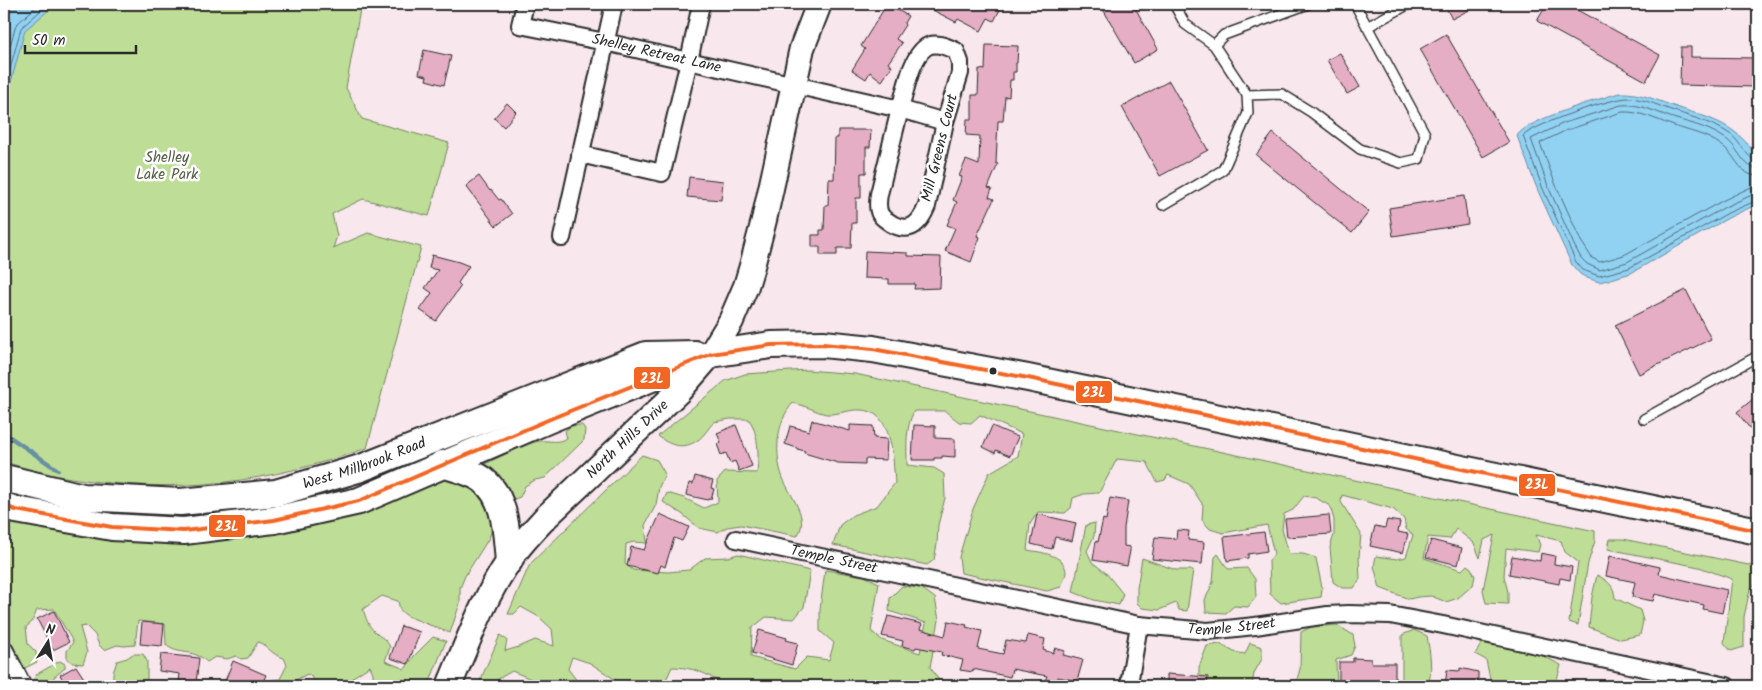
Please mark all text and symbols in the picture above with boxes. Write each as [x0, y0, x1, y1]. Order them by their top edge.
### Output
scale bar [25, 22, 136, 54]
street label: Shelley Retreat Lane [590, 28, 724, 80]
text: 50 m [32, 29, 66, 53]
street label: Mill Greens Court [915, 91, 965, 205]
park label: Shelley Lake Park [136, 146, 199, 187]
line badge: 23L [633, 366, 671, 390]
unlabelled marker [988, 366, 998, 376]
text: 23L [640, 368, 664, 390]
line badge: 23L [1075, 380, 1113, 404]
text: 23L [1082, 382, 1106, 404]
street label: North Hills Drive [581, 394, 675, 485]
street label: West Millbrook Road [300, 431, 430, 496]
line badge: 23L [1518, 473, 1556, 497]
text: 23L [1525, 474, 1549, 496]
line badge: 23L [208, 514, 246, 538]
text: 23L [215, 516, 239, 538]
street label: Temple Street [788, 539, 880, 581]
street label: Temple Street [1186, 611, 1277, 644]
north arrow [22, 618, 72, 668]
text: N [44, 619, 57, 642]

